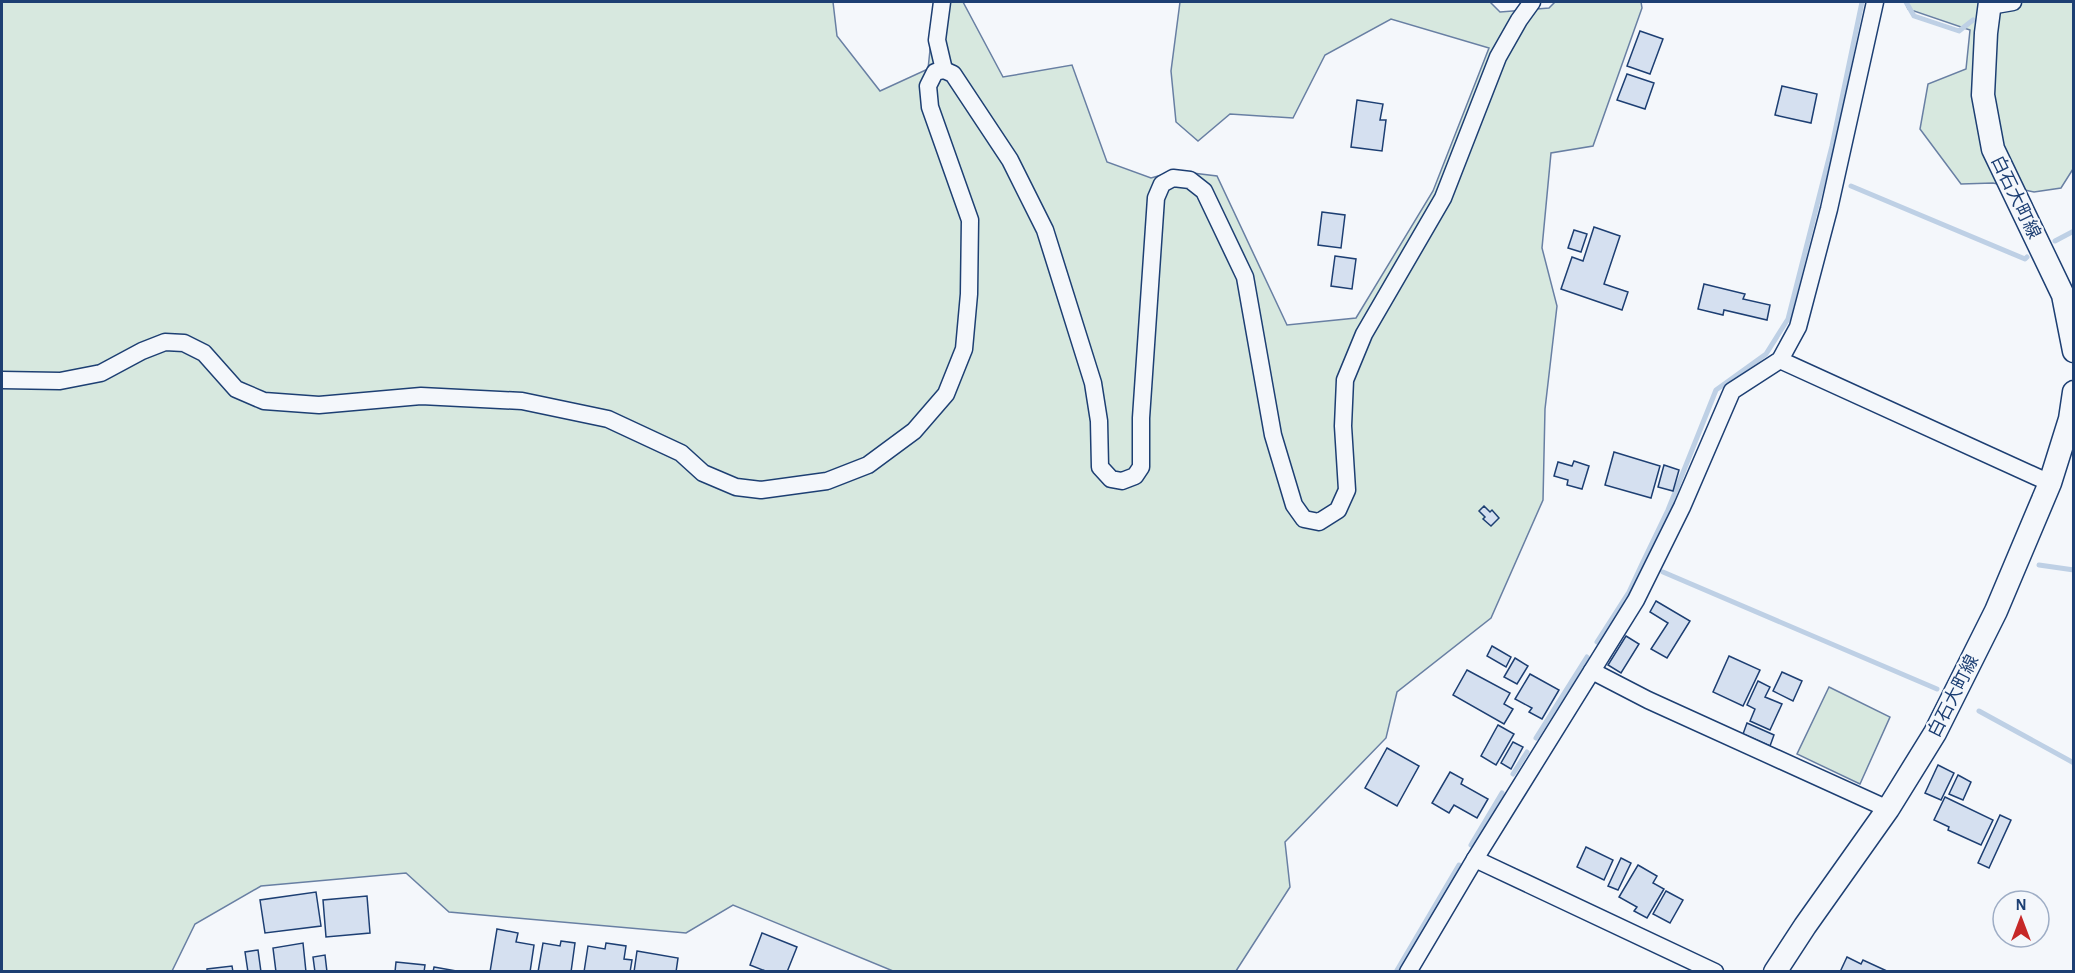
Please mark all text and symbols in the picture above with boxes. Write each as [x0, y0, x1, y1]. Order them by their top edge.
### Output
street label: 白石大町線 [1987, 152, 2045, 242]
street label: 白石大町線 [1924, 651, 1982, 741]
north arrow [1991, 889, 2051, 949]
text: N [2015, 897, 2027, 913]

